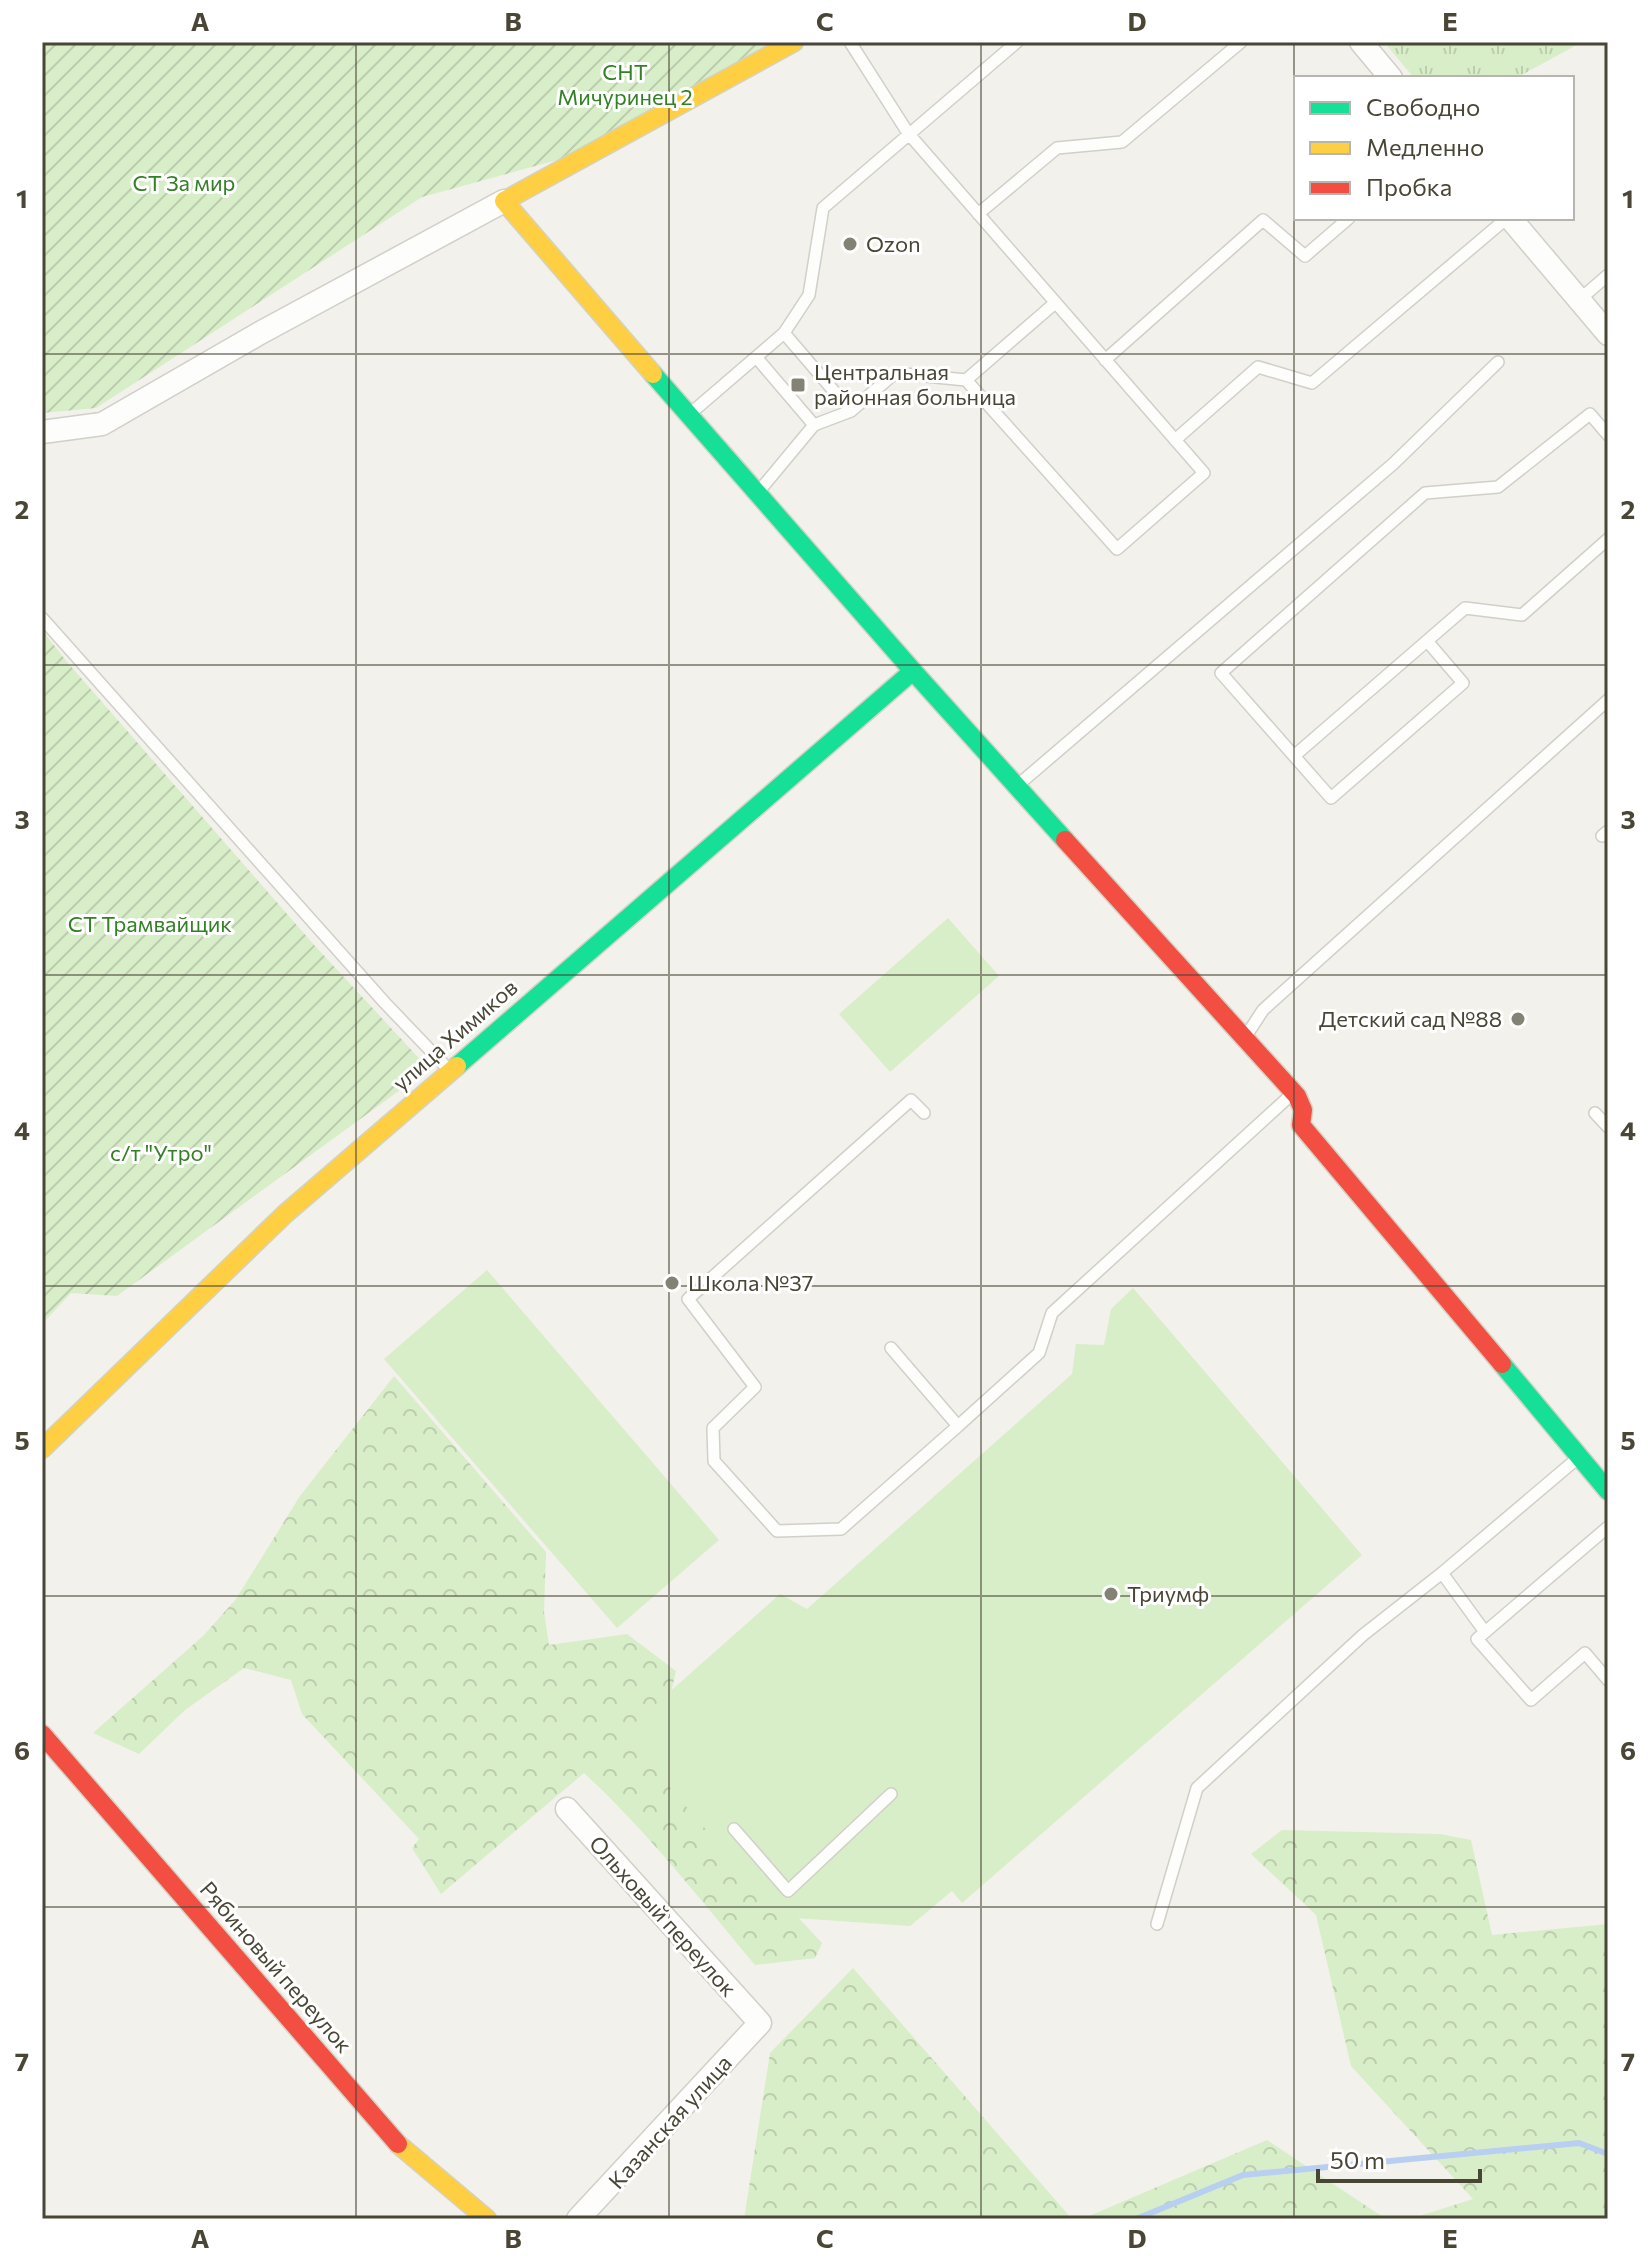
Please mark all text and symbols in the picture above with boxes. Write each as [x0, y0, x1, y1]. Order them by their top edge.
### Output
text: A [191, 5, 210, 36]
text: B [504, 5, 522, 36]
text: C [816, 5, 834, 36]
text: D [1127, 5, 1147, 36]
text: E [1442, 5, 1458, 36]
park label: СНТ Мичуринец 2 [557, 58, 693, 110]
legend [1294, 76, 1574, 220]
text: Свободно [1366, 92, 1480, 121]
text: Медленно [1366, 132, 1484, 161]
park label: СТ За мир [133, 169, 235, 196]
text: Пробка [1366, 172, 1452, 201]
text: 1 [16, 182, 28, 213]
text: 1 [1622, 182, 1634, 213]
place label: Ozon [866, 230, 921, 257]
marker: Ozon [841, 235, 859, 253]
place label: Центральная районная больница [814, 358, 1016, 410]
marker: Центральная районная больница [789, 376, 807, 394]
text: 2 [15, 493, 29, 524]
text: 2 [1621, 493, 1635, 524]
text: 3 [14, 803, 30, 834]
text: 3 [1620, 803, 1636, 834]
park label: СТ Трамвайщик [68, 910, 232, 937]
street label: улица Химиков [387, 973, 523, 1096]
place label: Детский сад №88 [1319, 1005, 1502, 1032]
marker: Детский сад №88 [1509, 1010, 1527, 1028]
text: 4 [14, 1114, 30, 1145]
text: 4 [1620, 1114, 1636, 1145]
park label: с/т "Утро" [110, 1139, 212, 1166]
place label: Школа №37 [688, 1269, 813, 1296]
marker: Школа №37 [663, 1274, 681, 1292]
text: 5 [14, 1424, 30, 1455]
text: 5 [1620, 1424, 1636, 1455]
place label: Триумф [1127, 1580, 1209, 1607]
marker: Триумф [1102, 1585, 1120, 1603]
text: 6 [14, 1734, 30, 1765]
text: 6 [1620, 1734, 1636, 1765]
street label: Ольховый переулок [584, 1830, 743, 2002]
street label: Рябиновый переулок [195, 1876, 358, 2058]
text: 7 [15, 2045, 29, 2076]
text: 7 [1621, 2045, 1635, 2076]
street label: Казанская улица [602, 2049, 737, 2194]
scale bar [1318, 2133, 1480, 2183]
text: 50 m [1330, 2145, 1385, 2174]
text: A [191, 2222, 210, 2253]
text: B [504, 2222, 522, 2253]
text: C [816, 2222, 834, 2253]
text: D [1127, 2222, 1147, 2253]
text: E [1442, 2222, 1458, 2253]

